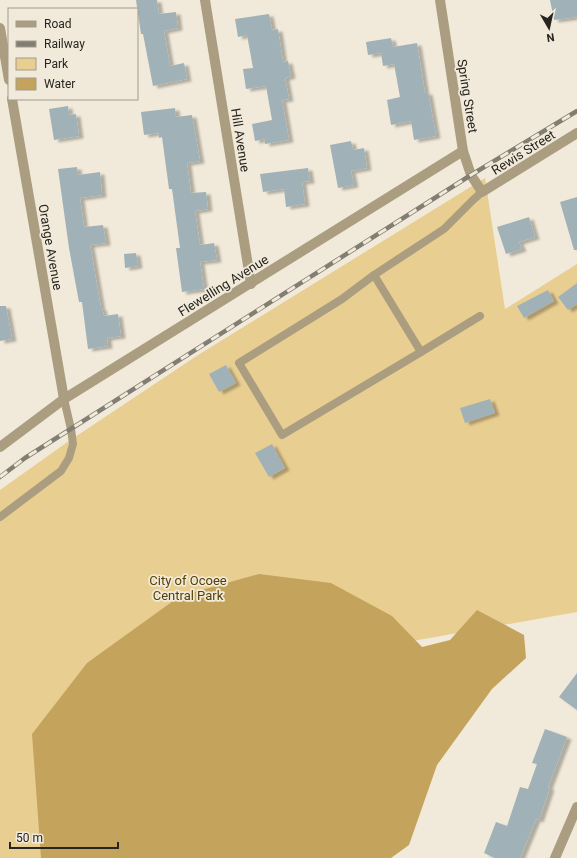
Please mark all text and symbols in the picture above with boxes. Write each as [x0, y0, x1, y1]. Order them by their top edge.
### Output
legend [8, 8, 138, 100]
north arrow [529, 8, 569, 48]
text: Road [44, 17, 72, 31]
text: N [545, 30, 555, 44]
text: Railway [44, 37, 85, 51]
text: Park [44, 57, 69, 71]
street label: Spring Street [454, 58, 481, 134]
text: Water [44, 77, 75, 91]
street label: Hill Avenue [228, 107, 253, 173]
street label: Rewis Street [489, 127, 558, 178]
street label: Orange Avenue [36, 203, 65, 291]
street label: Flewelling Avenue [175, 252, 271, 319]
park label: City of Ocoee Central Park [149, 573, 227, 603]
scale bar [10, 824, 118, 850]
text: 50 m [16, 831, 43, 845]

